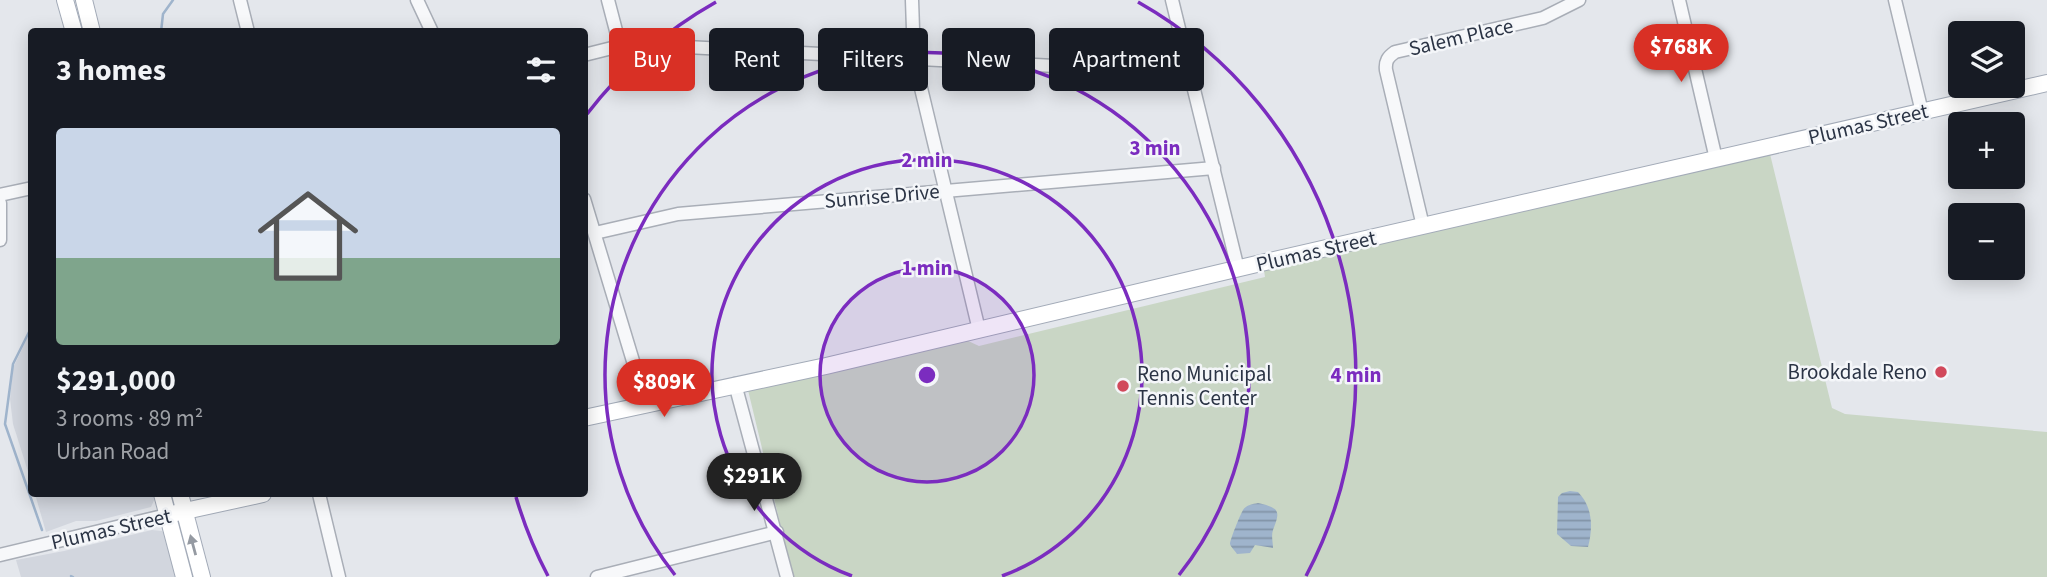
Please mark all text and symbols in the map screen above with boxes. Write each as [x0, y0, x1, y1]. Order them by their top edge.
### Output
street label: Salem Place [1406, 10, 1516, 64]
map controls [1948, 21, 2025, 280]
button: layers [1948, 21, 2025, 98]
pin: $768K [1632, 24, 1730, 84]
chip: Buy [609, 28, 695, 91]
chip: Rent [709, 28, 804, 91]
chip: Filters [818, 28, 928, 91]
chip: New [942, 28, 1035, 91]
chip: Apartment [1049, 28, 1204, 91]
text: $768K [1650, 30, 1712, 63]
text: 3 homes [56, 49, 166, 92]
icon: filters [522, 51, 560, 89]
street label: Plumas Street [1805, 96, 1931, 152]
button: + [1948, 112, 2025, 189]
text: 3 min [1129, 133, 1181, 163]
text: 2 min [901, 145, 953, 175]
icon: home [245, 173, 371, 299]
street label: Sunrise Drive [823, 176, 941, 216]
button: − [1948, 203, 2025, 280]
street label: Plumas Street [1253, 223, 1379, 279]
text: 1 min [901, 253, 953, 283]
place label: Brookdale Reno [1788, 357, 1927, 387]
text: $291,000 [56, 359, 176, 402]
place label: Reno Municipal Tennis Center [1137, 359, 1272, 413]
pin: $809K [615, 360, 713, 419]
text: 4 min [1330, 360, 1382, 390]
centre of rings [915, 363, 939, 387]
marker: Brookdale Reno [1933, 364, 1949, 380]
text: $809K [633, 365, 695, 398]
marker: Reno Municipal Tennis Center [1115, 378, 1131, 394]
text: 3 rooms · 89 m² [56, 402, 203, 435]
text: Urban Road [56, 435, 169, 468]
pin: $291K [705, 454, 803, 513]
text: $291K [723, 459, 785, 492]
street label: Plumas Street [48, 501, 174, 557]
one-way arrow [187, 533, 198, 555]

